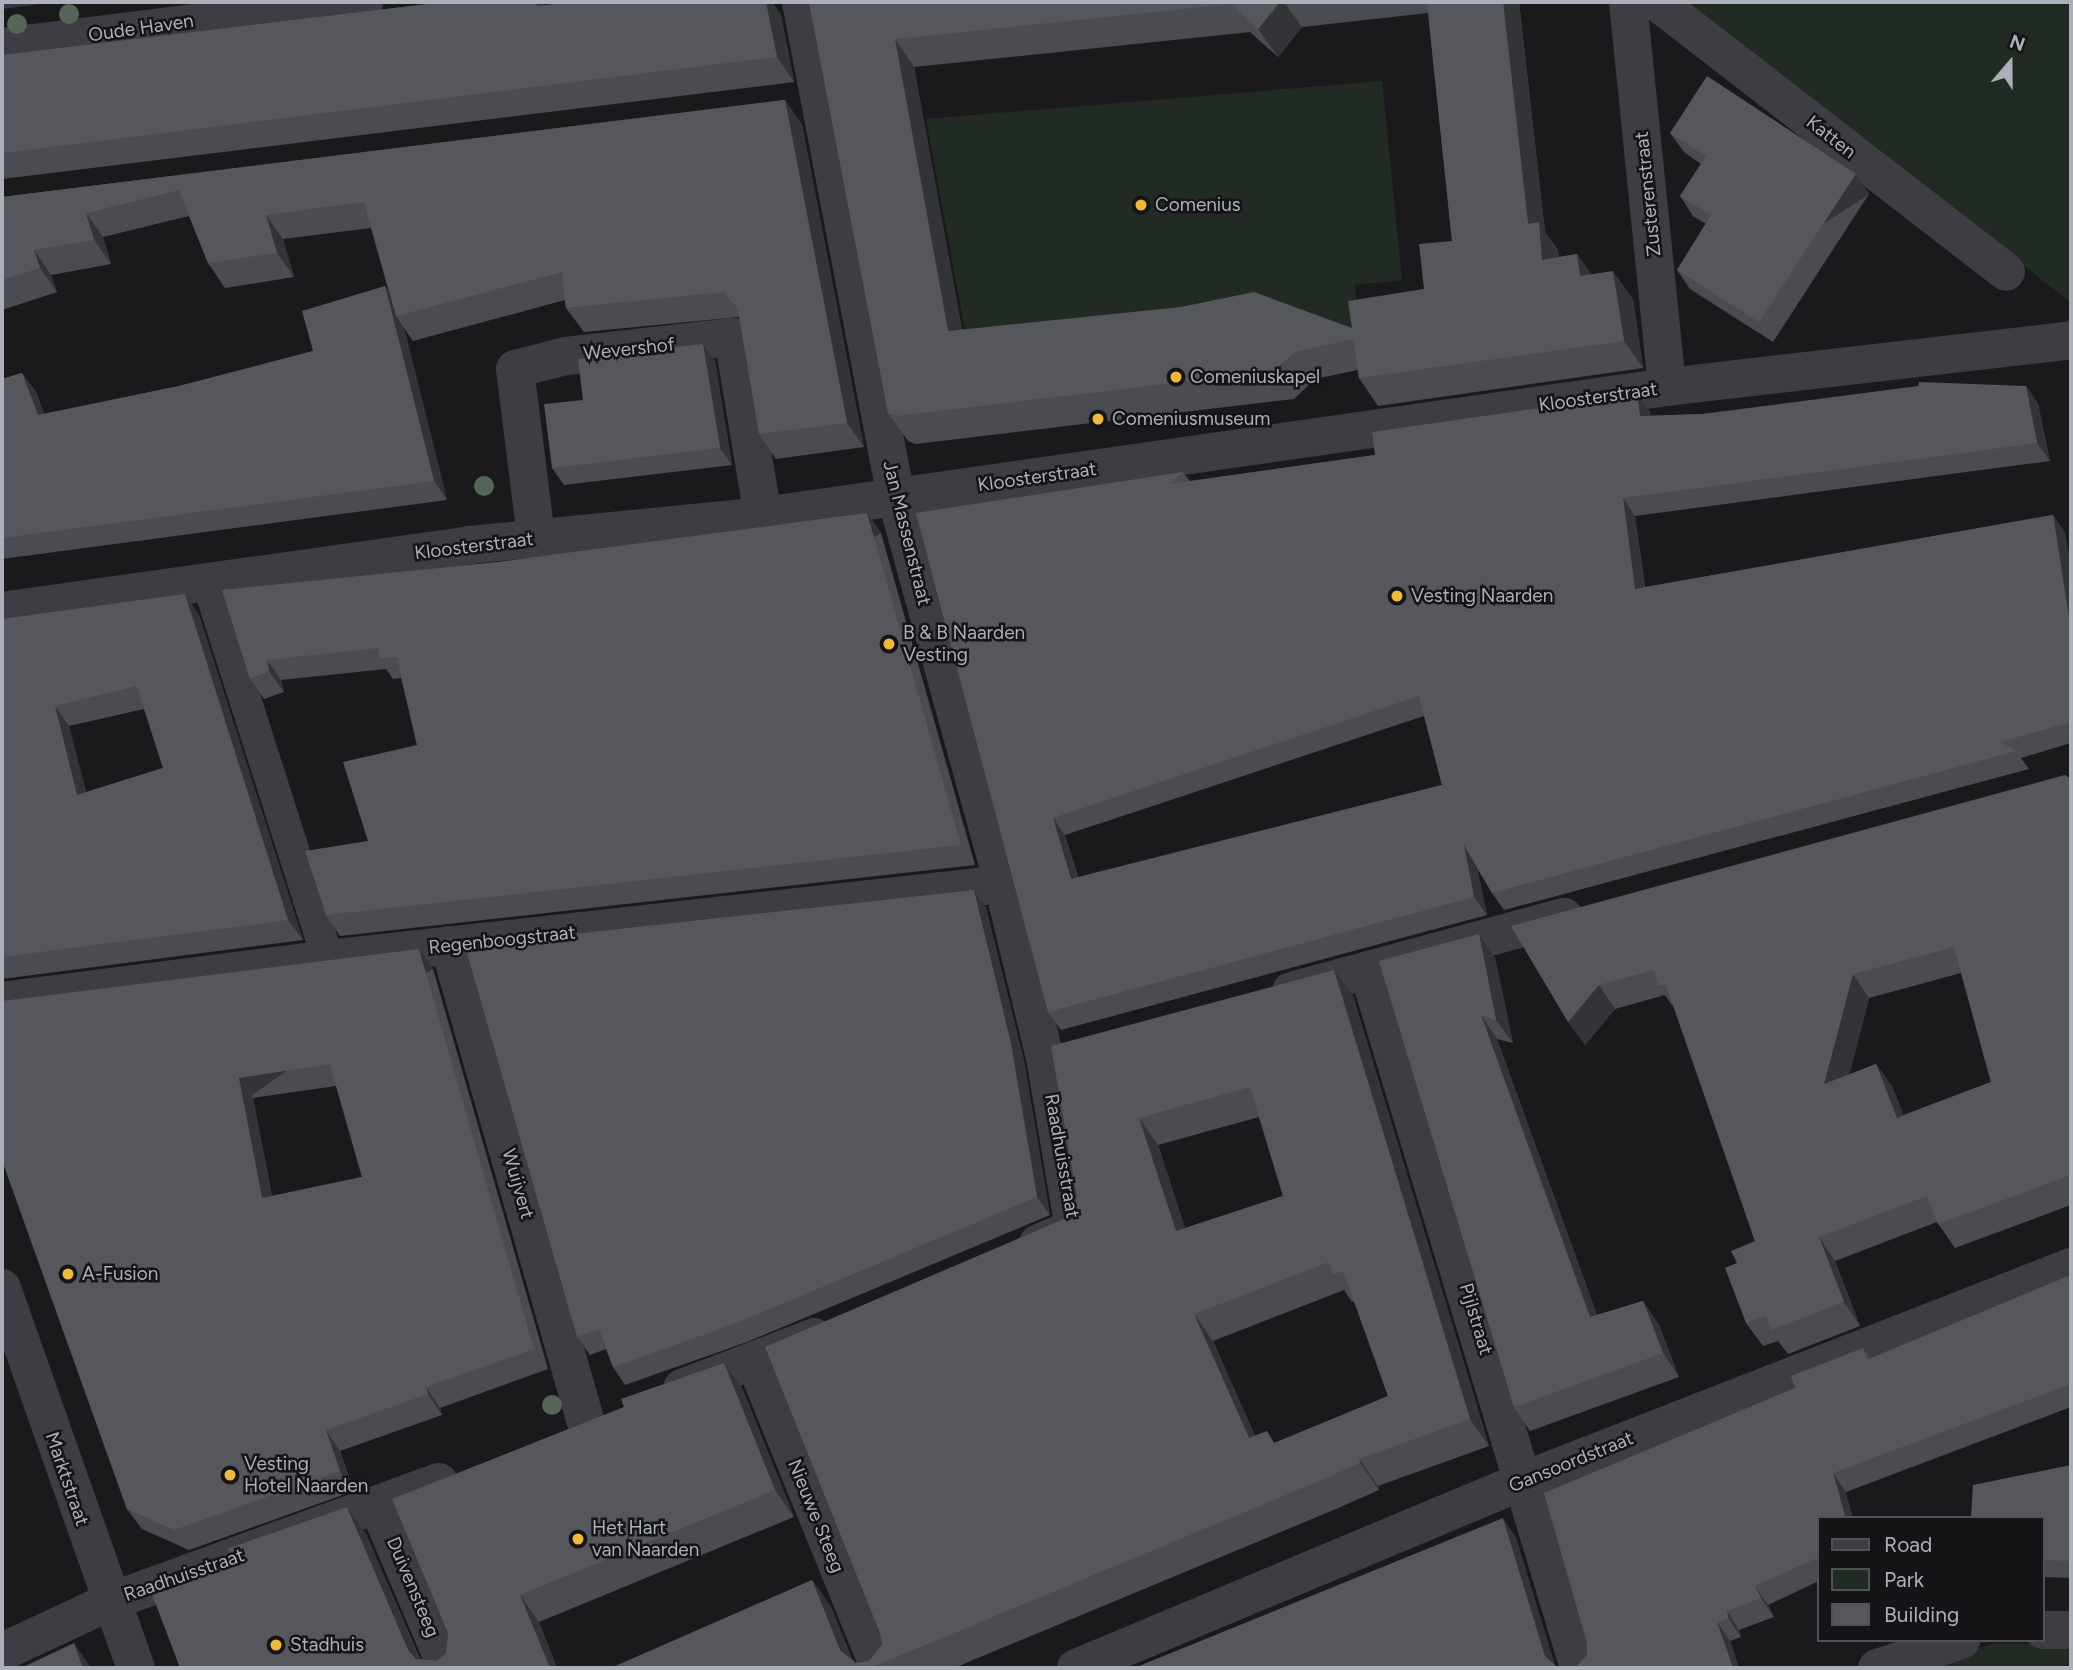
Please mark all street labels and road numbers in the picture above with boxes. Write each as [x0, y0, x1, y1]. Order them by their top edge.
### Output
street label: Oude Haven [87, 9, 195, 47]
street label: Katten [1802, 111, 1860, 163]
street label: Zusterenstraat [1630, 130, 1666, 258]
street label: Wevershof [582, 333, 676, 365]
street label: Kloosterstraat [1537, 377, 1659, 417]
street label: Kloosterstraat [976, 457, 1098, 497]
street label: Jan Massenstraat [878, 458, 936, 608]
street label: Kloosterstraat [413, 527, 535, 565]
street label: Regenboogstraat [427, 921, 577, 959]
street label: Raadhuisstraat [1040, 1092, 1084, 1220]
street label: Wuijvert [497, 1146, 539, 1222]
street label: Pijlstraat [1454, 1280, 1498, 1358]
street label: Gansoordstraat [1505, 1427, 1637, 1497]
street label: Marktstraat [40, 1429, 94, 1529]
street label: Nieuwe Steeg [783, 1456, 849, 1576]
street label: Duivensteeg [382, 1533, 444, 1641]
street label: Raadhuisstraat [121, 1544, 247, 1606]

